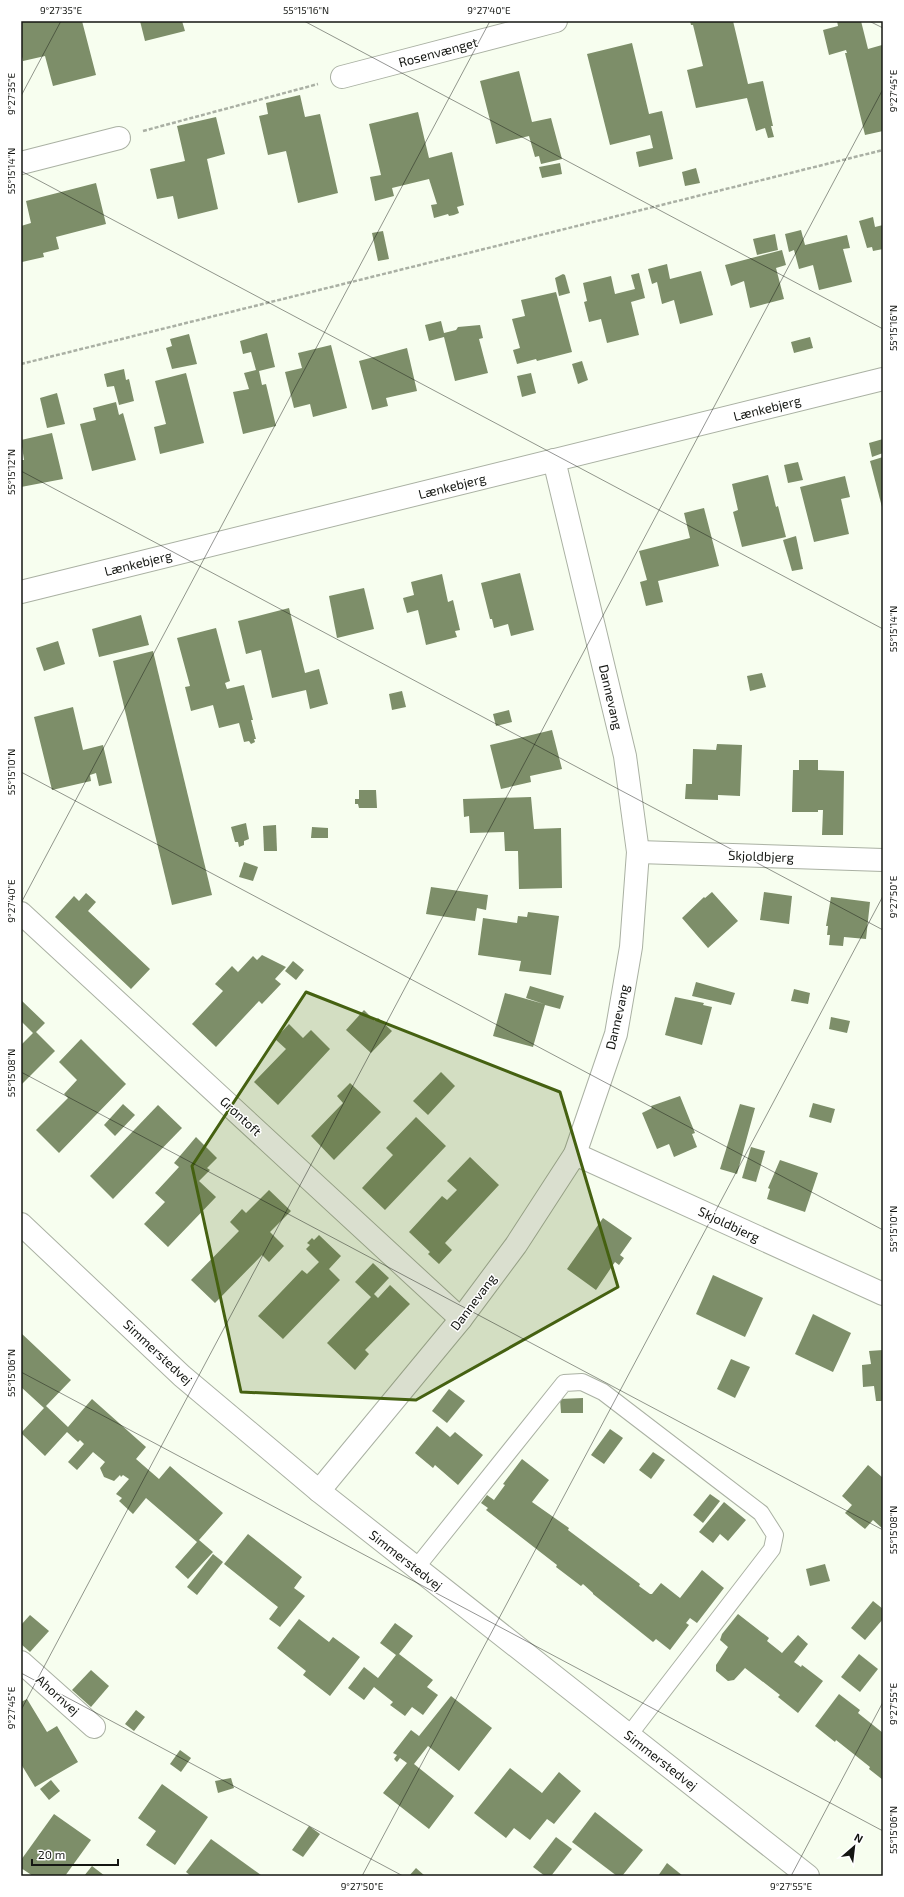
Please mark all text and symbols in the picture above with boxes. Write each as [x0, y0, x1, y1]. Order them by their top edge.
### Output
text: 9°27'35"E [40, 4, 83, 16]
text: 55°15'16"N [283, 4, 329, 16]
text: 9°27'40"E [467, 4, 511, 16]
street label: Rosenvænget [397, 34, 479, 70]
text: 9°27'45"E [887, 69, 899, 112]
text: 9°27'35"E [5, 72, 17, 115]
text: 55°15'14"N [5, 148, 17, 194]
text: 55°15'16"N [887, 305, 899, 351]
street label: Lænkebjerg [732, 392, 802, 424]
text: 55°15'12"N [5, 449, 17, 495]
street label: Lænkebjerg [417, 470, 487, 502]
street label: Lænkebjerg [103, 547, 173, 579]
text: 55°15'14"N [887, 606, 899, 652]
street label: Dannevang [596, 663, 626, 731]
text: 55°15'10"N [5, 749, 17, 795]
street label: Skjoldbjerg [728, 847, 794, 865]
text: 9°27'50"E [887, 875, 899, 918]
text: 9°27'40"E [5, 879, 17, 923]
street label: Dannevang [602, 983, 632, 1051]
text: 55°15'08"N [5, 1049, 17, 1097]
street label: Grøntoft [217, 1093, 265, 1139]
street label: Skjoldbjerg [696, 1203, 762, 1245]
text: 55°15'10"N [887, 1206, 899, 1252]
street label: Dannevang [447, 1271, 499, 1333]
street label: Simmerstedvej [120, 1316, 196, 1388]
text: 55°15'06"N [5, 1349, 17, 1397]
text: 55°15'08"N [887, 1506, 899, 1554]
street label: Simmerstedvej [366, 1526, 446, 1594]
street label: Ahornvej [33, 1671, 83, 1719]
text: 9°27'55"E [887, 1683, 899, 1725]
text: 9°27'45"E [5, 1686, 17, 1729]
street label: Simmerstedvej [621, 1726, 701, 1794]
text: 55°15'06"N [887, 1806, 899, 1854]
north arrow [834, 1827, 874, 1867]
text: N [852, 1830, 866, 1845]
scale bar [32, 1841, 118, 1867]
text: 20 m [38, 1847, 65, 1861]
text: 9°27'50"E [341, 1880, 384, 1892]
text: 9°27'55"E [770, 1880, 812, 1892]

